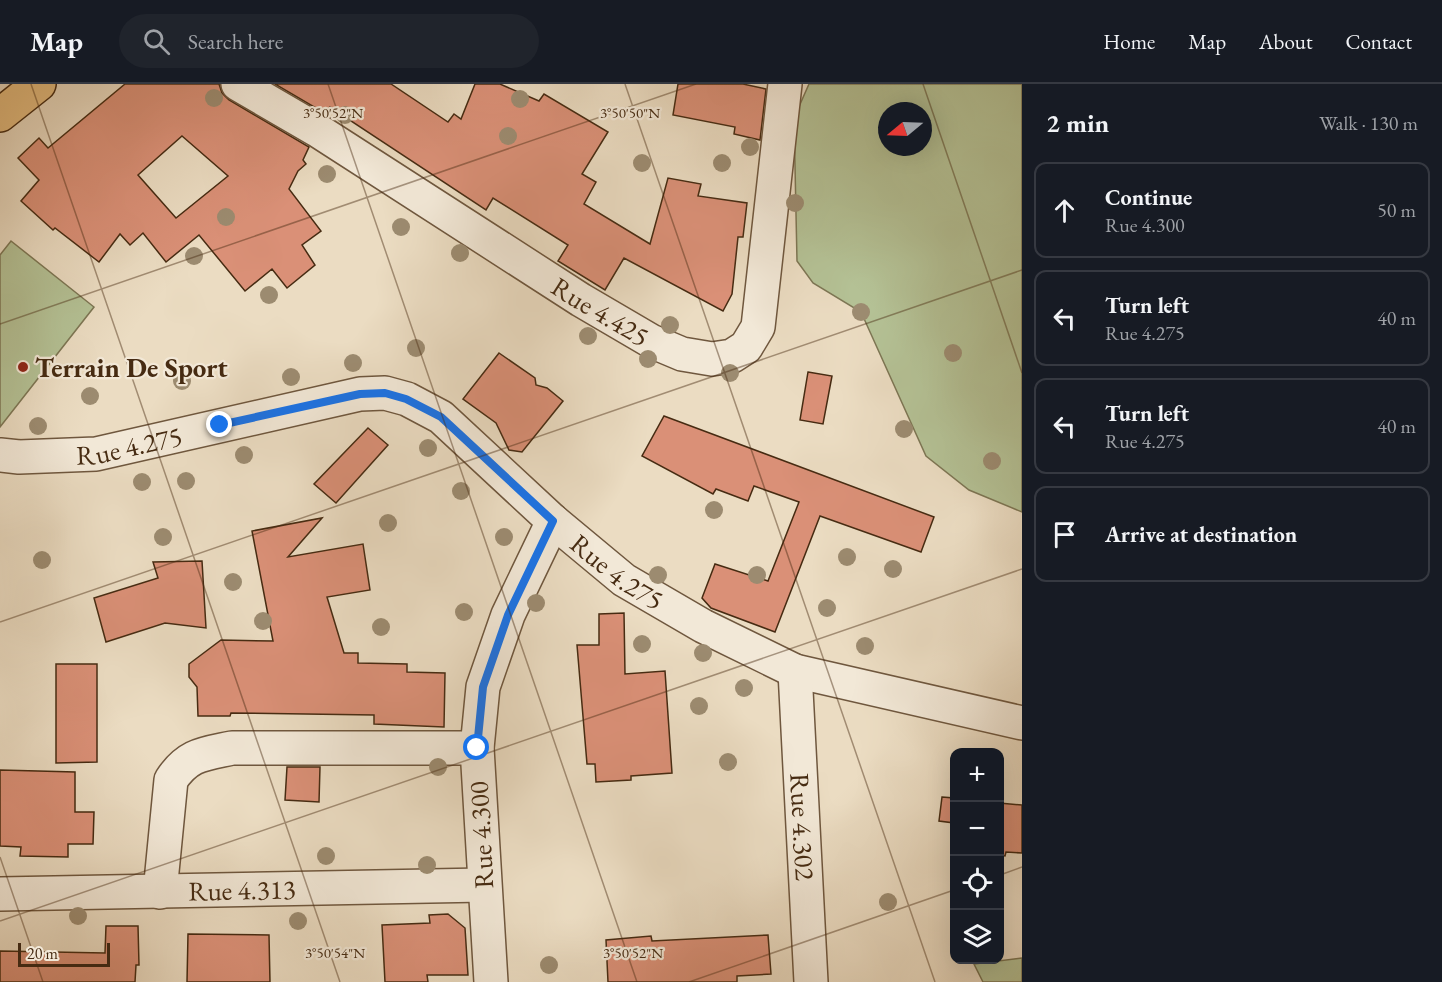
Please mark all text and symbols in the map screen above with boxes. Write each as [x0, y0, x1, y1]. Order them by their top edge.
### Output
search box [119, 14, 539, 68]
text: Map [30, 23, 83, 59]
icon: search [140, 25, 173, 58]
text: Search here [188, 27, 283, 56]
text: Home [1103, 28, 1155, 55]
text: Map [1188, 28, 1226, 55]
text: About [1259, 28, 1312, 55]
text: Contact [1345, 28, 1412, 55]
north arrow [878, 102, 932, 156]
text: 3°50'52"N [303, 103, 363, 122]
text: 3°50'50"N [600, 103, 660, 122]
text: 2 min [1046, 106, 1109, 140]
text: Walk · 130 m [1319, 110, 1418, 136]
text: Continue [1105, 183, 1192, 212]
icon: ahead [1048, 194, 1081, 227]
text: 50 m [1377, 197, 1416, 223]
text: Rue 4.300 [1105, 212, 1185, 238]
street label: Rue 4.425 [545, 268, 656, 354]
text: Turn left [1105, 291, 1189, 320]
icon: left [1048, 302, 1081, 335]
text: 40 m [1377, 305, 1416, 331]
text: Rue 4.275 [1105, 320, 1185, 346]
place label: Terrain De Sport [35, 350, 228, 385]
marker: Terrain De Sport [16, 360, 30, 374]
text: Turn left [1105, 399, 1189, 428]
icon: left [1048, 410, 1081, 443]
route end [206, 411, 232, 437]
text: 40 m [1377, 413, 1416, 439]
street label: Rue 4.275 [75, 418, 185, 472]
text: Rue 4.275 [1105, 428, 1185, 454]
icon: arrive [1048, 518, 1081, 551]
text: Arrive at destination [1105, 520, 1297, 549]
street label: Rue 4.275 [564, 526, 670, 617]
route start [463, 734, 489, 760]
map controls [950, 748, 1004, 964]
button: + [950, 748, 1004, 802]
street label: Rue 4.302 [783, 772, 823, 881]
street label: Rue 4.300 [461, 780, 501, 890]
button: − [950, 802, 1004, 856]
button: locate [950, 856, 1004, 910]
street label: Rue 4.313 [188, 871, 296, 908]
button: layers [950, 910, 1004, 964]
scale bar [18, 940, 110, 968]
text: 20 m [27, 943, 58, 964]
text: 3°50'54"N [305, 943, 365, 962]
text: 3°50'52"N [603, 943, 663, 962]

